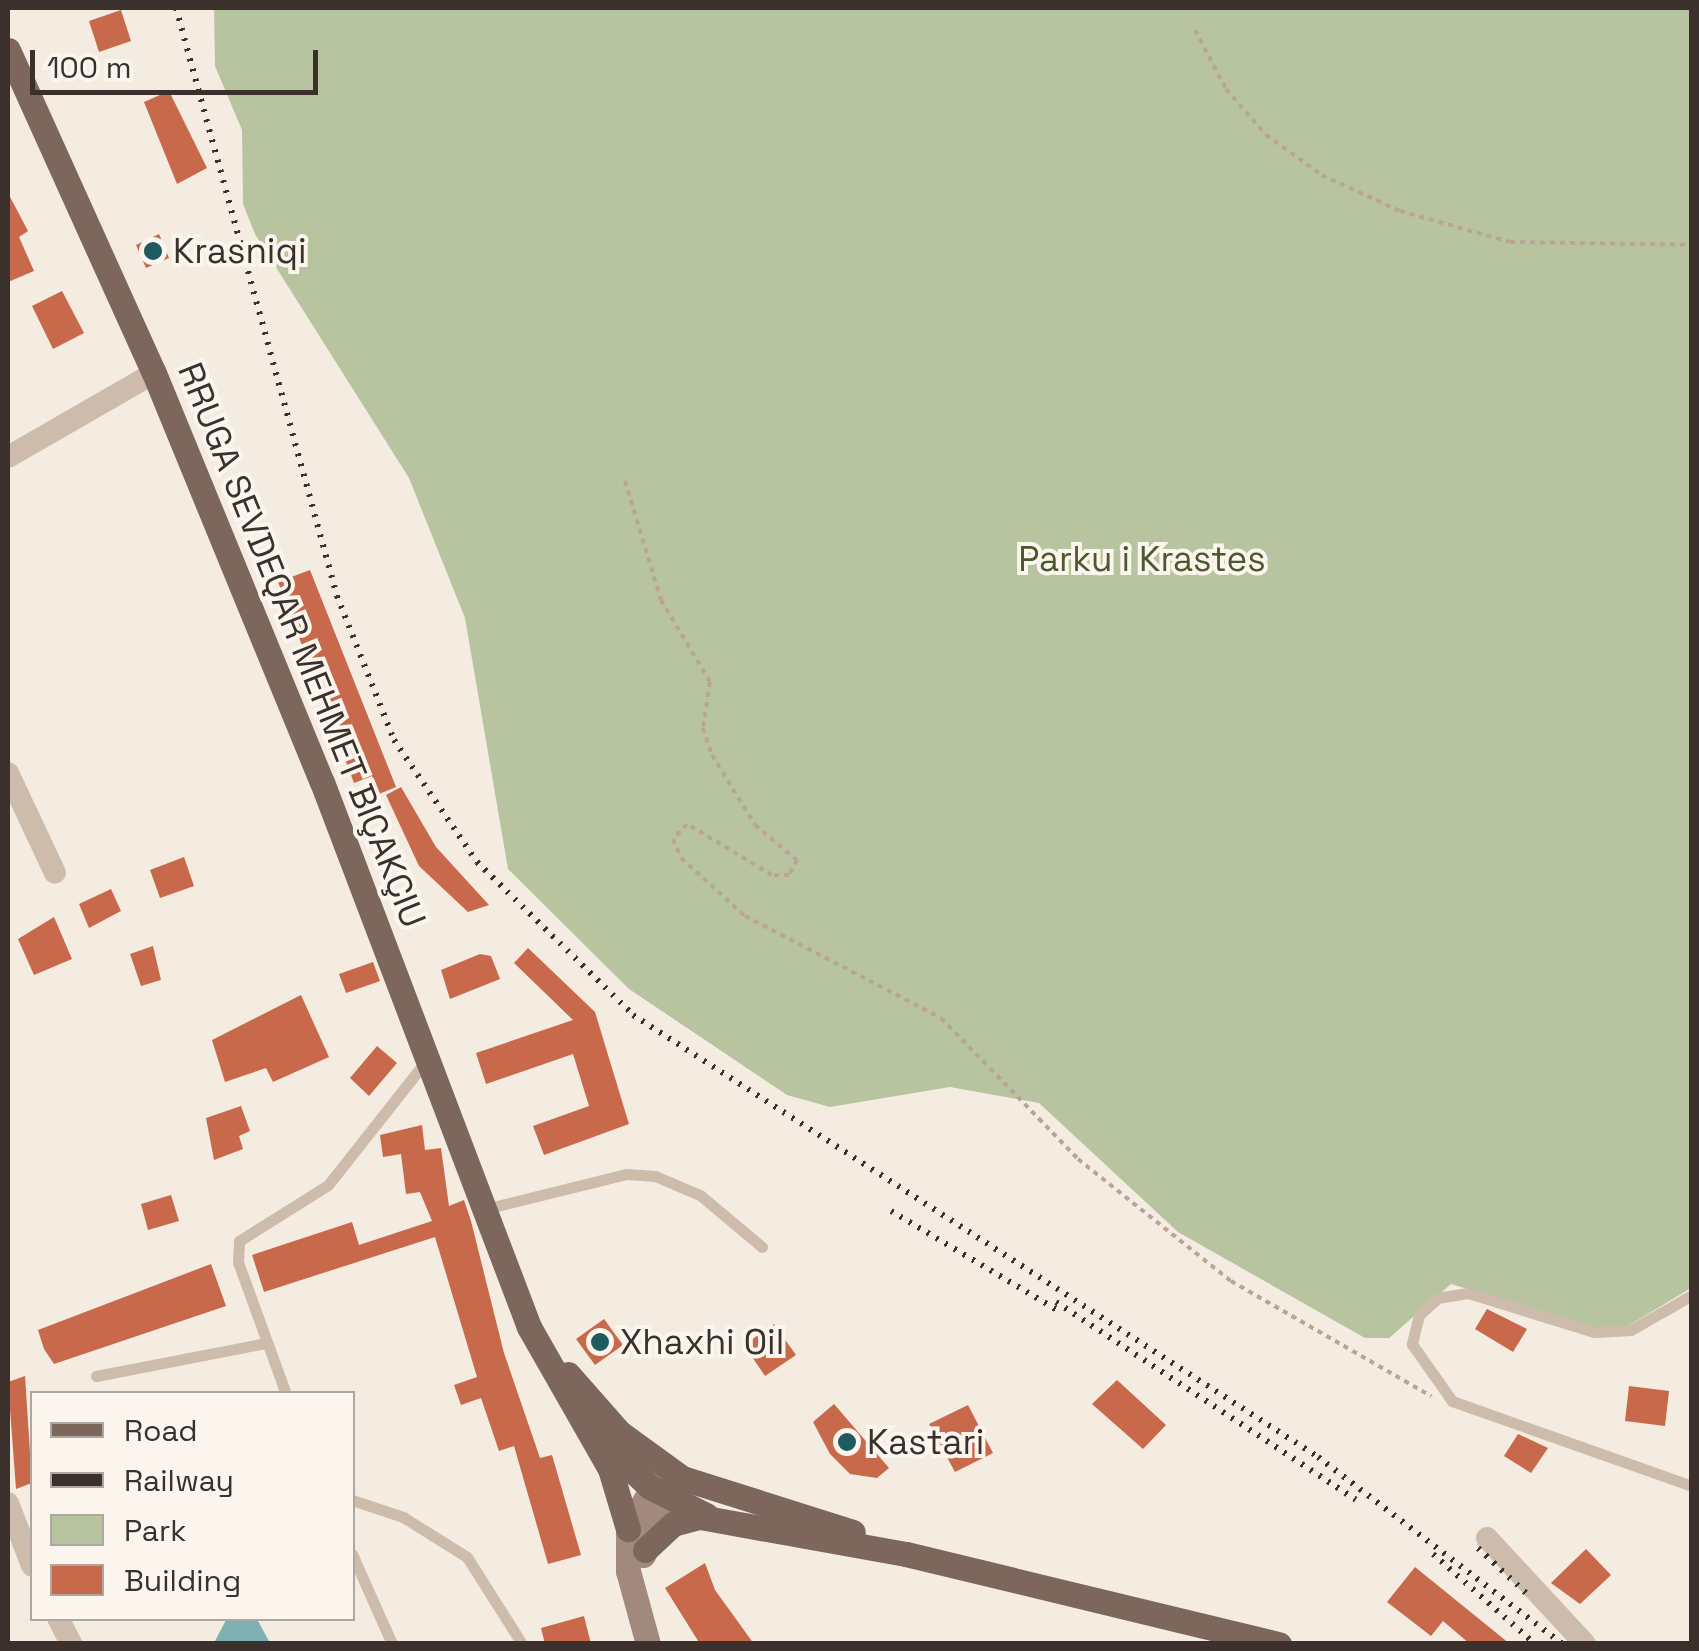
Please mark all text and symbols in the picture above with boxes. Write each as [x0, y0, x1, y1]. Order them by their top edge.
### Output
scale bar [35, 30, 322, 92]
text: 100 m [47, 48, 132, 87]
place label: Krasniqi [173, 230, 307, 272]
marker: Krasniqi [142, 240, 164, 262]
street label: RRUGA SEVDEQAR MEHMET BIÇAKÇIU [169, 356, 435, 934]
park label: Parku i Krastes [1018, 538, 1266, 580]
place label: Xhaxhi Oil [620, 1321, 784, 1363]
marker: Xhaxhi Oil [589, 1331, 611, 1353]
legend [30, 1391, 355, 1621]
text: Road [124, 1411, 198, 1450]
place label: Kastari [867, 1421, 984, 1463]
marker: Kastari [836, 1431, 858, 1453]
text: Railway [124, 1461, 234, 1500]
text: Park [124, 1511, 186, 1550]
text: Building [124, 1561, 241, 1600]

